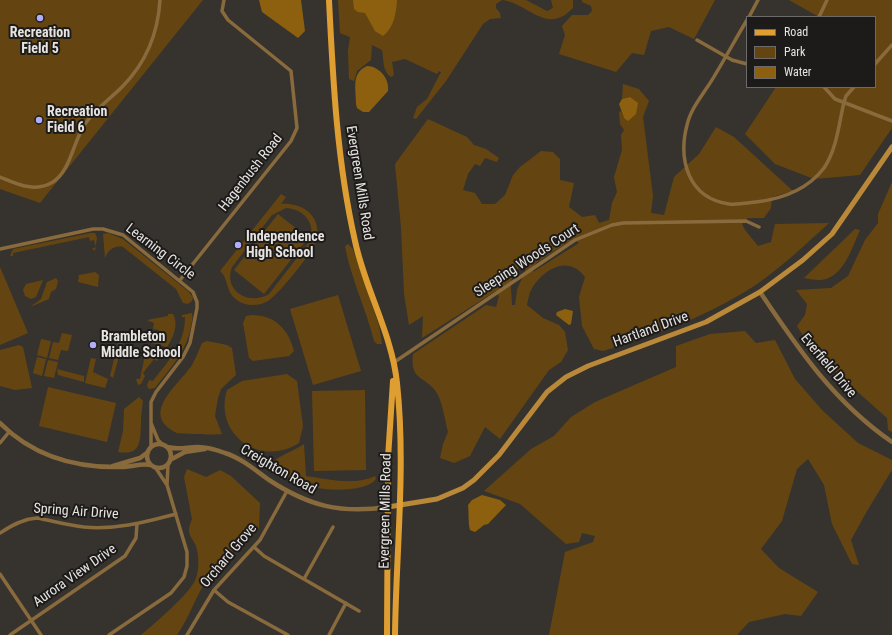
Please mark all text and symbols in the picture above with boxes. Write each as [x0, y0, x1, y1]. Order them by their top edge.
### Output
marker: Recreation Field 5 [35, 13, 45, 23]
legend [746, 16, 876, 88]
place label: Recreation Field 5 [10, 25, 70, 58]
text: Road [784, 25, 808, 39]
text: Park [784, 45, 805, 59]
text: Water [784, 65, 812, 79]
place label: Recreation Field 6 [47, 104, 107, 136]
marker: Recreation Field 6 [34, 115, 44, 125]
street label: Evergreen Mills Road [342, 125, 376, 241]
street label: Hagenbush Road [216, 131, 286, 215]
street label: Learning Circle [122, 220, 198, 284]
street label: Sleeping Woods Court [471, 221, 583, 301]
place label: Independence High School [246, 229, 324, 262]
marker: Independence High School [233, 240, 243, 250]
street label: Hartland Drive [611, 309, 691, 351]
place label: Brambleton Middle School [101, 329, 181, 362]
street label: Everfield Drive [796, 331, 860, 401]
marker: Brambleton Middle School [88, 340, 98, 350]
street label: Creighton Road [237, 442, 319, 498]
street label: Evergreen Mills Road [377, 453, 395, 569]
street label: Spring Air Drive [33, 501, 119, 523]
street label: Orchard Grove [197, 521, 261, 591]
street label: Aurora View Drive [30, 541, 120, 611]

